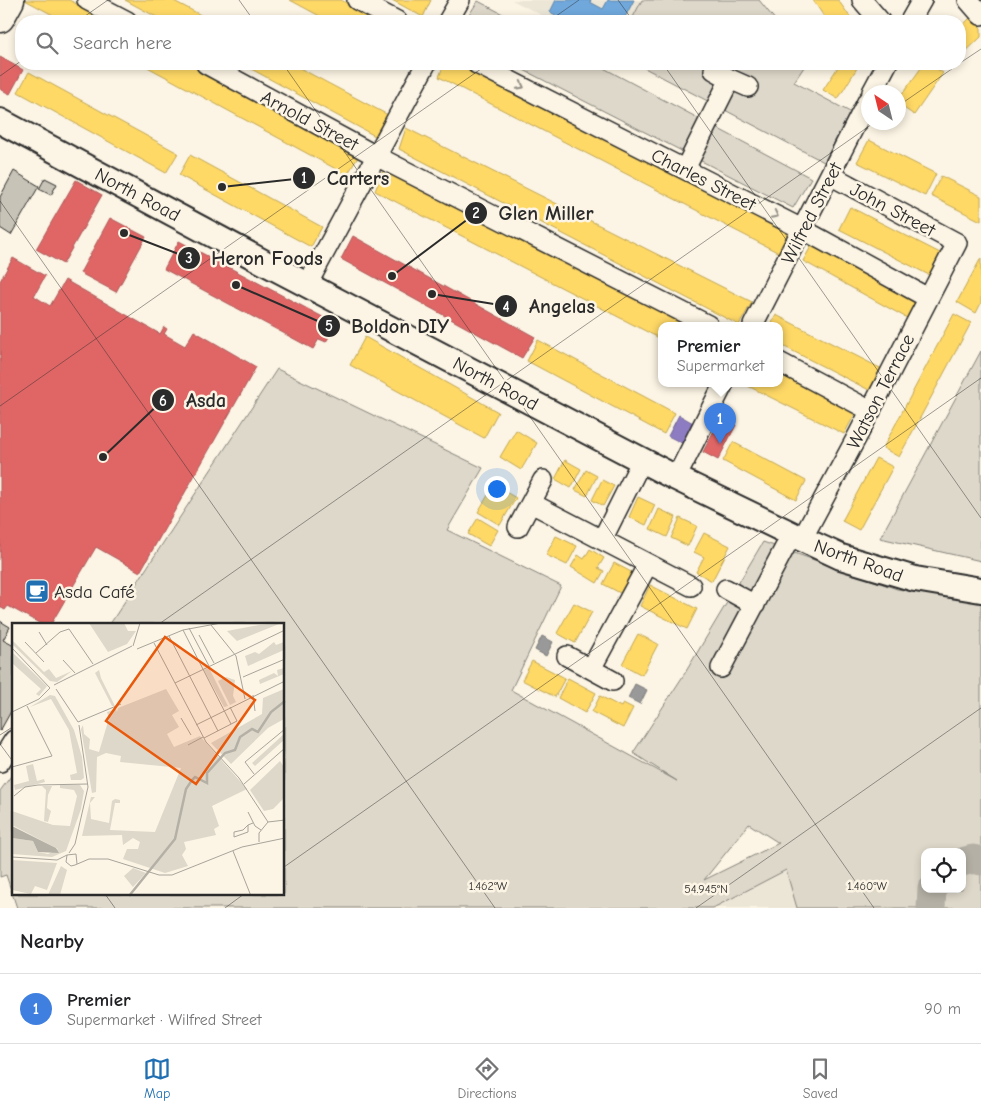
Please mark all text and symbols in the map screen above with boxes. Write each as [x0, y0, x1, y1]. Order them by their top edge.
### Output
search box [15, 15, 966, 70]
icon: search [33, 29, 61, 57]
text: Search here [73, 32, 172, 54]
one-way arrow [515, 80, 524, 90]
north arrow [861, 85, 906, 130]
street label: Arnold Street [257, 86, 363, 156]
street label: Charles Street [647, 144, 760, 216]
street label: Wilfred Street [777, 159, 847, 268]
callout: Carters [292, 161, 399, 196]
street label: North Road [91, 163, 184, 226]
text: Carters [327, 167, 389, 190]
text: 1 [301, 169, 307, 187]
street label: John Street [846, 178, 939, 242]
callout: Glen Miller [464, 195, 604, 230]
text: Glen Miller [499, 202, 593, 225]
text: 2 [472, 204, 480, 222]
one-way arrow [770, 209, 779, 219]
callout: Heron Foods [176, 241, 332, 276]
text: Heron Foods [211, 247, 323, 270]
text: 3 [185, 249, 193, 267]
callout: Angelas [494, 289, 605, 324]
text: Angelas [529, 295, 595, 318]
text: 4 [502, 298, 510, 316]
callout: Boldon DIY [316, 309, 459, 344]
text: Boldon DIY [351, 315, 449, 338]
text: 5 [325, 317, 333, 335]
popup [658, 322, 783, 387]
street label: Watson Terrace [842, 330, 919, 453]
text: Premier [677, 335, 740, 357]
street label: North Road [449, 352, 542, 415]
text: Supermarket [677, 357, 764, 375]
callout: Asda [151, 383, 236, 418]
text: Asda [186, 389, 226, 412]
text: 6 [159, 392, 167, 410]
pin: 1 [704, 403, 736, 444]
your location [484, 476, 510, 502]
street label: North Road [811, 535, 906, 587]
cafe icon: Asda Café [24, 578, 50, 604]
place label: Asda Café [54, 581, 135, 603]
inset map [12, 623, 285, 896]
map controls [921, 848, 966, 893]
button: locate [921, 848, 966, 893]
text: 1.462°W [469, 879, 508, 893]
text: 1.460°W [847, 879, 887, 893]
text: 54.945°N [684, 882, 728, 896]
text: Nearby [20, 929, 84, 953]
text: Premier [67, 989, 131, 1011]
text: 1 [33, 1000, 39, 1018]
text: 90 m [924, 1000, 961, 1018]
text: Supermarket · Wilfred Street [67, 1011, 262, 1029]
tab: Map [143, 1055, 171, 1102]
tab: Directions [457, 1055, 517, 1102]
tab: Saved [803, 1055, 838, 1102]

